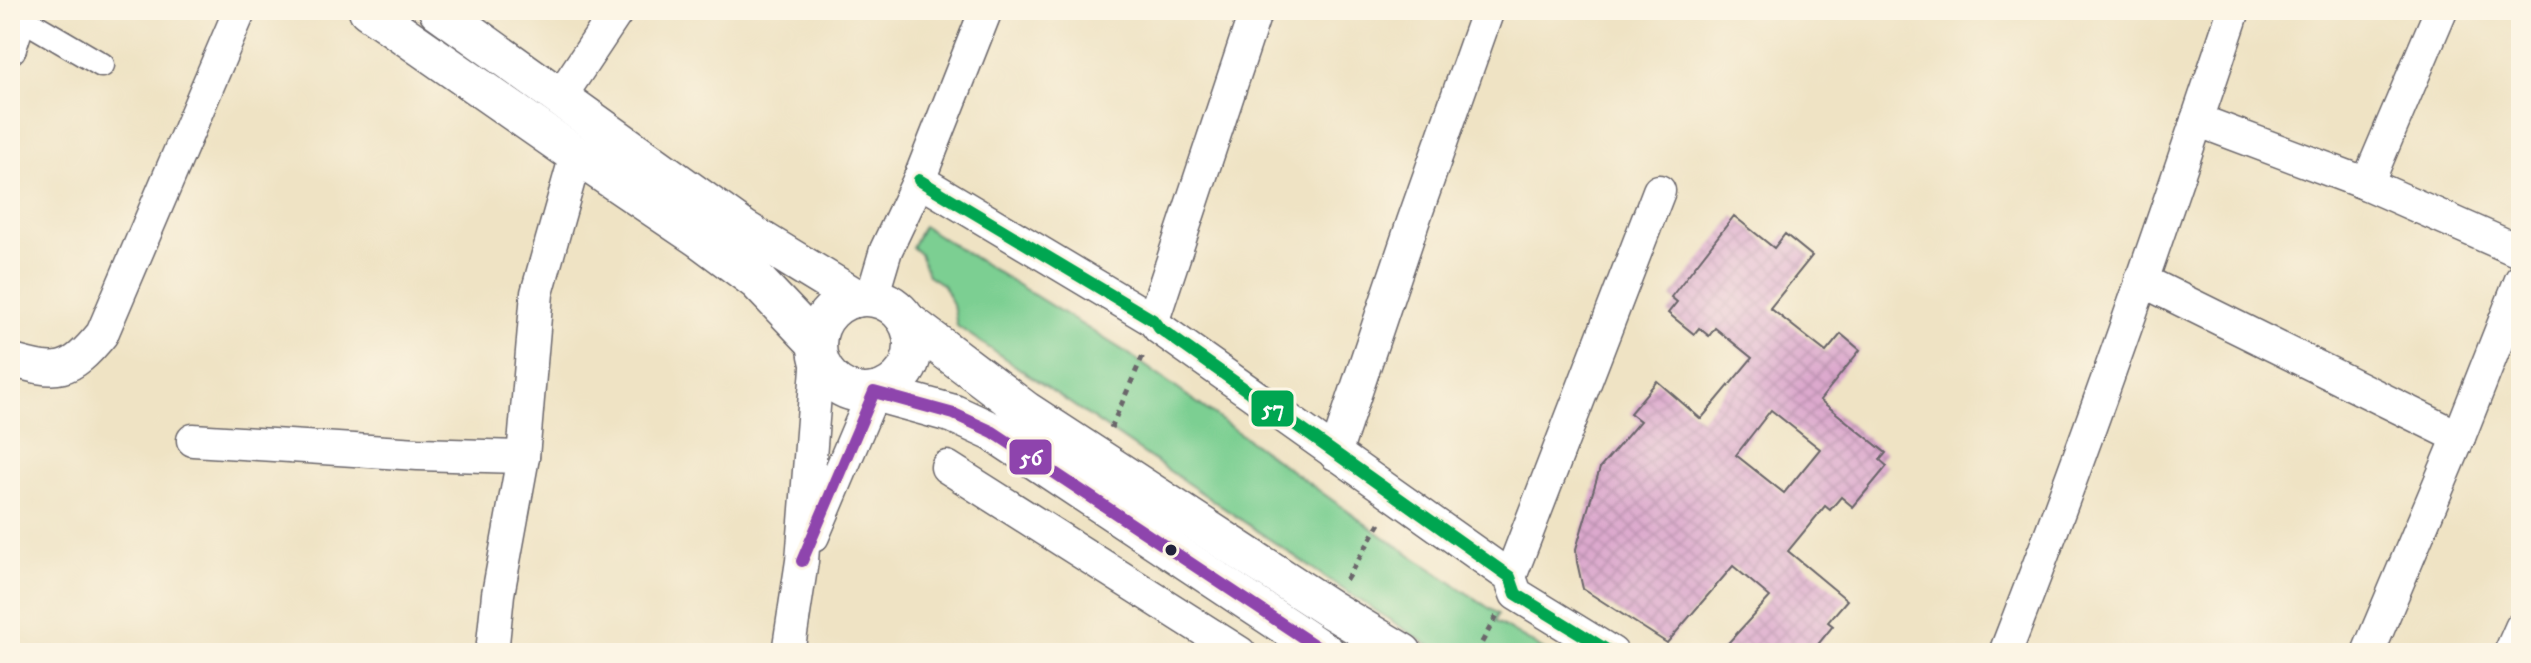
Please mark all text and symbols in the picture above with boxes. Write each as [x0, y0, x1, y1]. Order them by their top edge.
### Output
line badge: 57 [1250, 389, 1295, 428]
text: 57 [1261, 396, 1284, 423]
line badge: 56 [1008, 438, 1053, 476]
text: 56 [1019, 445, 1044, 472]
unlabelled marker [1163, 542, 1179, 558]

